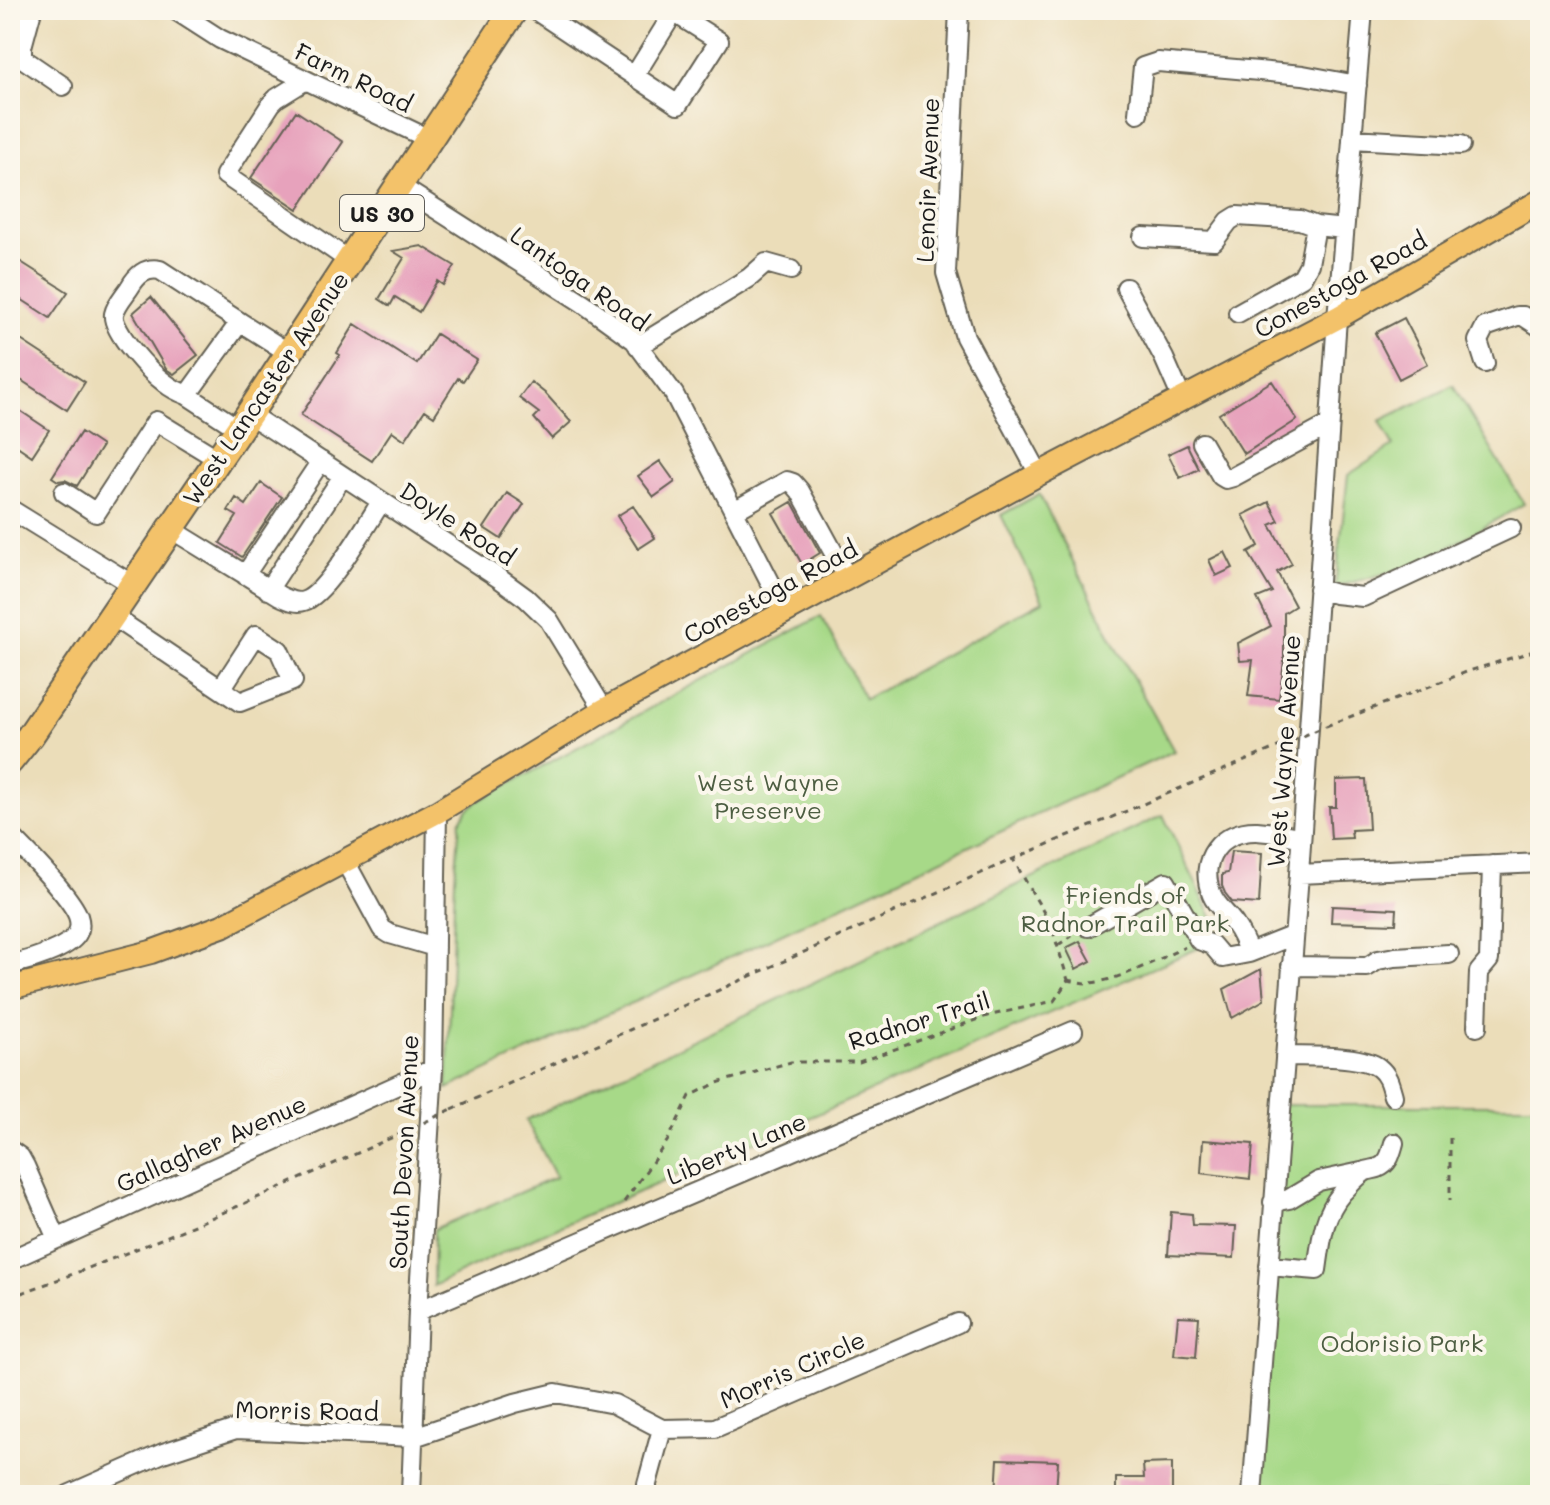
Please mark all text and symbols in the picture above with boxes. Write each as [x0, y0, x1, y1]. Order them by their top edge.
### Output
street label: Farm Road [290, 35, 418, 119]
street label: Lenoir Avenue [909, 97, 945, 263]
road number: US 30 [340, 195, 424, 231]
street label: Lantoga Road [505, 219, 655, 337]
street label: Conestoga Road [1248, 224, 1432, 344]
street label: West Lancaster Avenue [175, 265, 355, 511]
street label: Doyle Road [394, 474, 522, 572]
street label: Conestoga Road [678, 532, 862, 650]
street label: West Wayne Avenue [1259, 634, 1307, 868]
park label: West Wayne Preserve [697, 766, 839, 825]
park label: Friends of Radnor Trail Park [1021, 879, 1229, 938]
street label: Radnor Trail [844, 984, 994, 1056]
street label: South Devon Avenue [381, 1034, 425, 1270]
street label: Gallagher Avenue [111, 1087, 311, 1199]
street label: Liberty Lane [662, 1105, 810, 1191]
street label: Morris Circle [715, 1323, 869, 1415]
park label: Odorisio Park [1320, 1327, 1484, 1358]
street label: Morris Road [235, 1393, 379, 1427]

